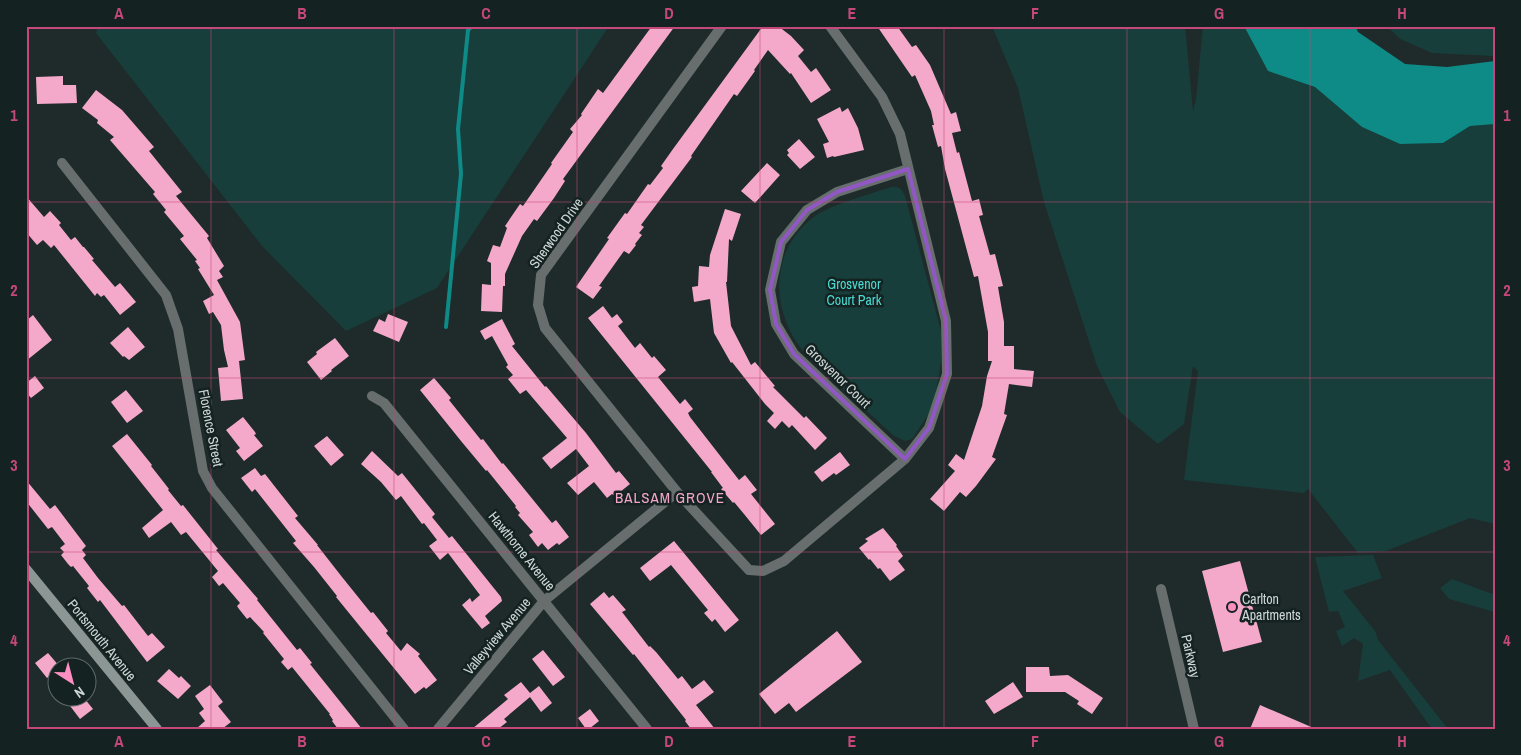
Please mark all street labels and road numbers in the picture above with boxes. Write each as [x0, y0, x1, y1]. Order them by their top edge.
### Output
street label: Sherwood Drive [525, 194, 587, 272]
street label: Grosvenor Court [801, 340, 875, 412]
street label: Florence Street [195, 388, 227, 468]
street label: Hawthorne Avenue [485, 508, 559, 594]
street label: Valleyview Avenue [459, 594, 535, 678]
street label: Portsmouth Avenue [64, 595, 140, 685]
street label: Parkway [1177, 633, 1205, 680]

